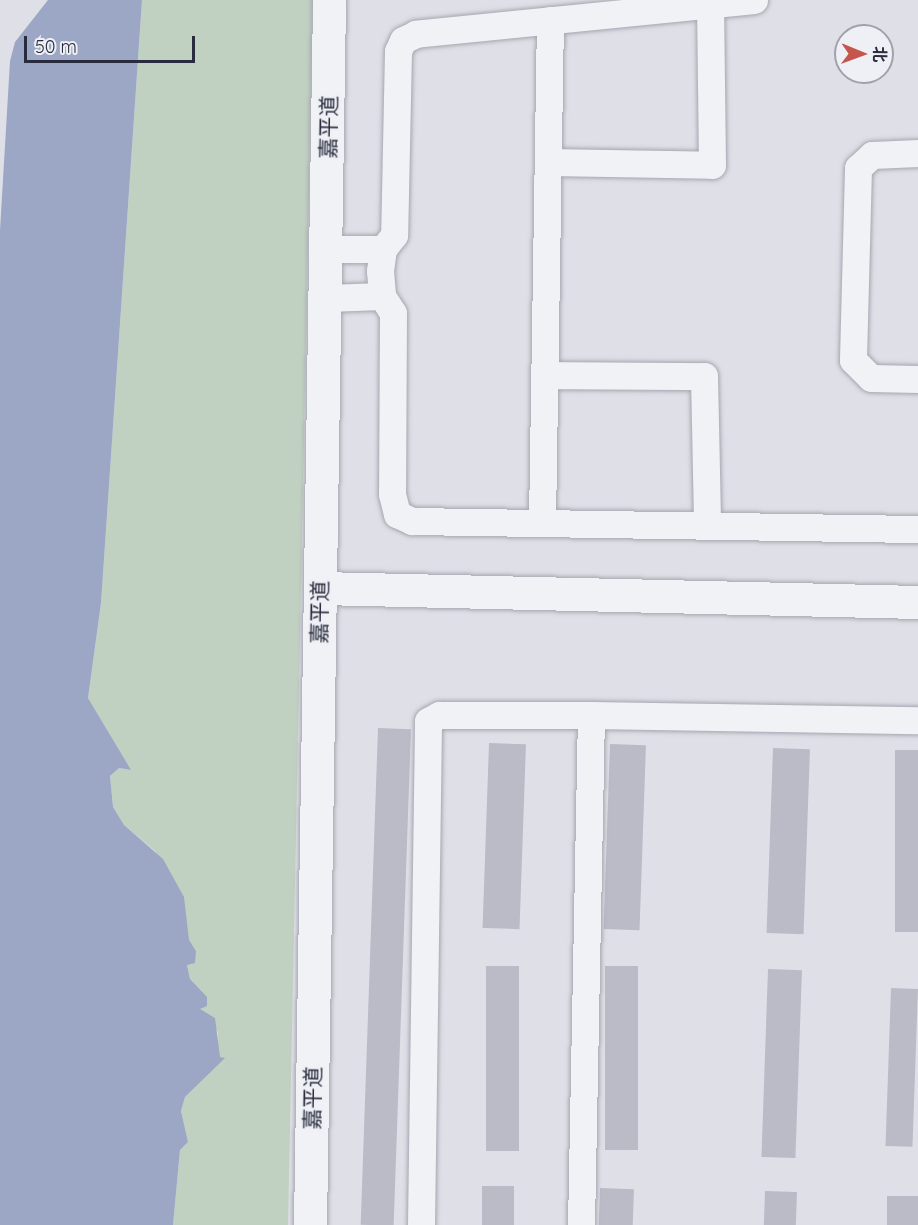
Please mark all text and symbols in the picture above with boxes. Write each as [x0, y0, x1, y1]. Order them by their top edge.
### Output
scale bar [27, 24, 198, 62]
north arrow [834, 24, 894, 84]
text: 50 m [35, 35, 77, 58]
text: 北 [870, 46, 890, 62]
street label: 嘉平道 [315, 95, 341, 159]
street label: 嘉平道 [306, 580, 332, 644]
street label: 嘉平道 [299, 1066, 325, 1130]

